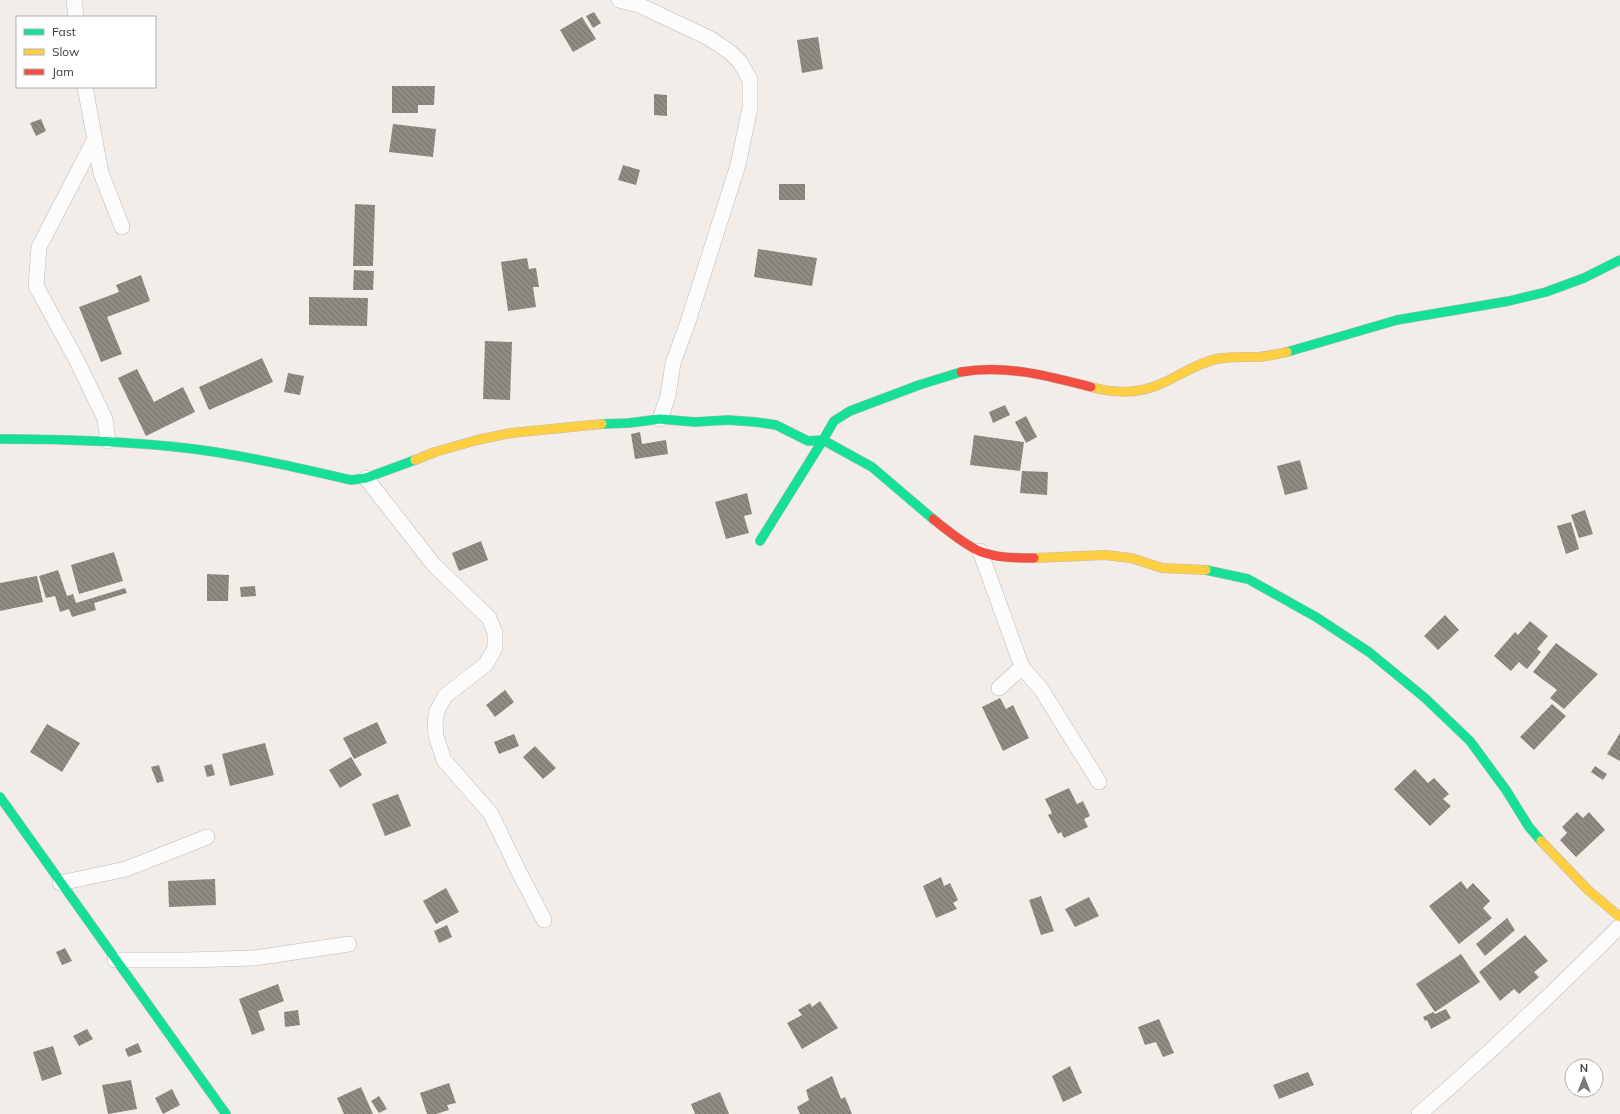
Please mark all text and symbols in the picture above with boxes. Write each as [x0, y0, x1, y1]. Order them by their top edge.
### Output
legend [16, 16, 156, 88]
text: Fast [52, 24, 76, 39]
text: Slow [52, 44, 80, 59]
text: Jam [52, 64, 74, 79]
north arrow [1564, 1058, 1604, 1098]
text: N [1580, 1061, 1588, 1075]

